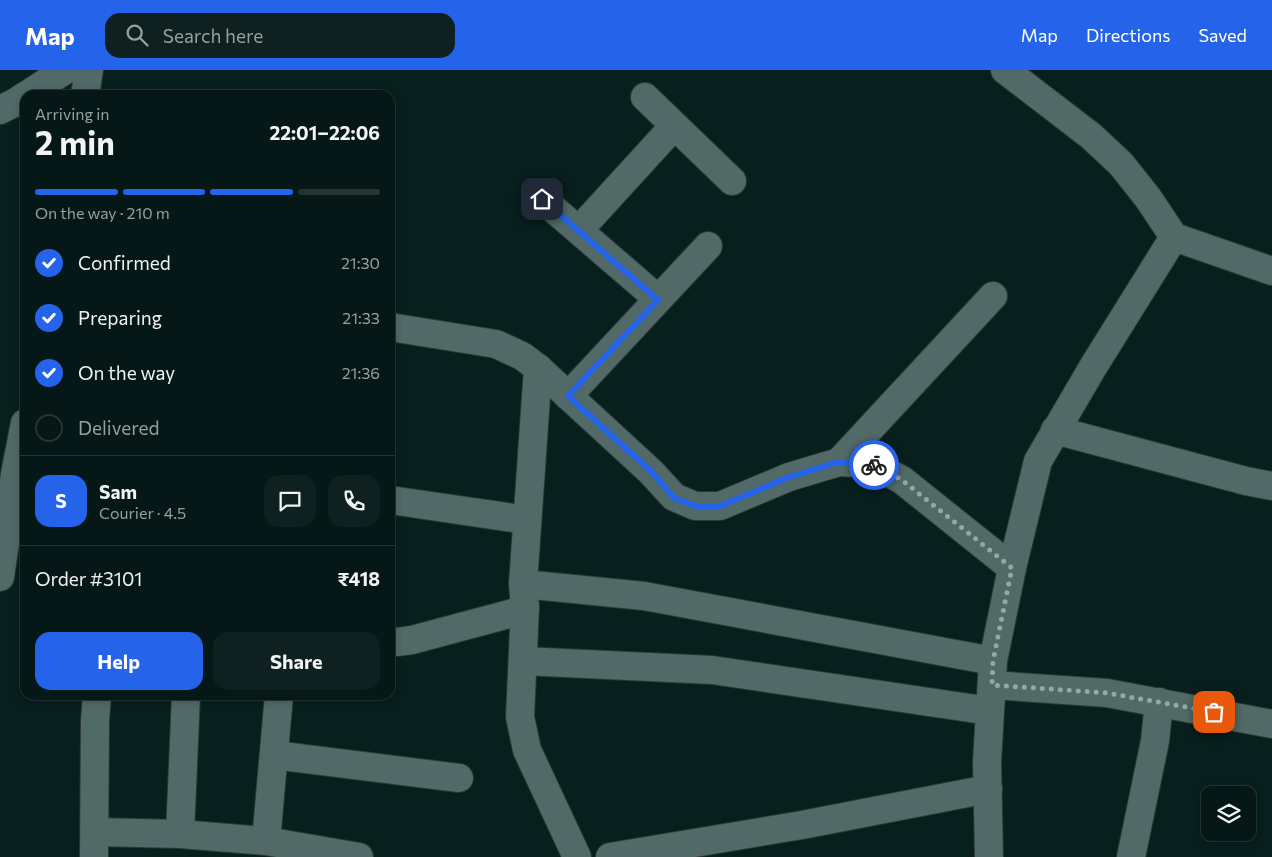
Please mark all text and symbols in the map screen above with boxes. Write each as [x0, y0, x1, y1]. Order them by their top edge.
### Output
search box [105, 13, 455, 58]
text: Map [25, 21, 75, 50]
icon: search [123, 21, 151, 49]
text: Search here [163, 24, 263, 47]
text: Map [1021, 24, 1058, 46]
text: Directions [1086, 24, 1170, 46]
text: Saved [1198, 24, 1247, 46]
text: Arriving in [35, 104, 109, 123]
text: 22:01–22:06 [269, 121, 380, 144]
text: 2 min [35, 122, 115, 162]
pin [521, 178, 563, 220]
icon: home [528, 185, 556, 213]
text: On the way · 210 m [35, 203, 170, 222]
icon: check [35, 249, 63, 277]
text: Confirmed [78, 251, 171, 274]
text: 21:30 [341, 253, 380, 272]
icon: check [35, 304, 63, 332]
text: Preparing [78, 306, 162, 329]
text: 21:33 [342, 308, 380, 327]
icon: check [35, 359, 63, 387]
text: On the way [78, 361, 175, 384]
text: 21:36 [342, 363, 380, 382]
text: Delivered [78, 416, 159, 439]
courier [849, 440, 899, 490]
icon: bike [860, 451, 888, 479]
button: chat [264, 475, 316, 527]
button: phone [328, 475, 380, 527]
text: Sam [99, 480, 137, 503]
text: S [55, 489, 67, 512]
text: Courier · 4.5 [99, 503, 186, 522]
text: Order #3101 [35, 567, 142, 590]
text: ₹418 [337, 567, 380, 590]
button: Help [35, 632, 203, 690]
button: Share [213, 632, 380, 690]
pin [1193, 691, 1235, 733]
icon: bag [1200, 698, 1228, 726]
map controls [1201, 786, 1256, 841]
button: layers [1201, 786, 1256, 841]

